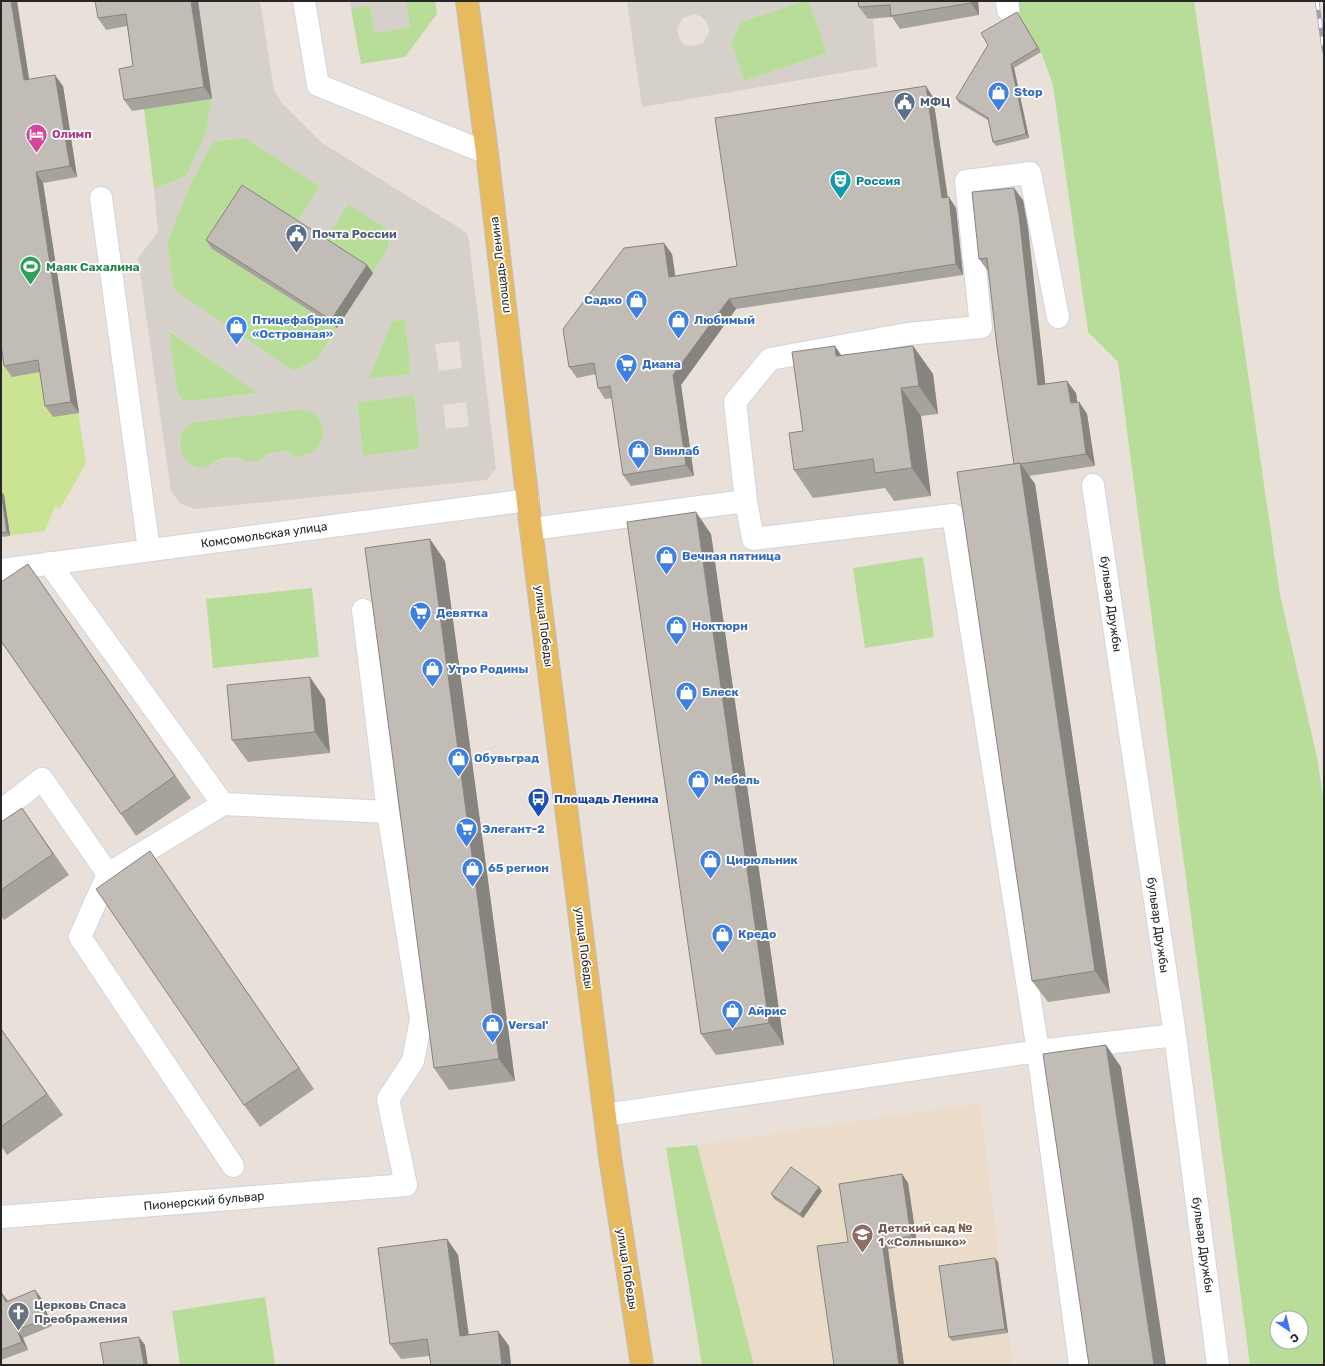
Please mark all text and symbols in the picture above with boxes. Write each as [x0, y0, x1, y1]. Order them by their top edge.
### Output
shop icon: Stop [986, 79, 1012, 112]
place label: Stop [1014, 85, 1043, 99]
public building icon: МФЦ [891, 89, 917, 122]
place label: МФЦ [920, 95, 950, 109]
hotel icon: Олимп [24, 121, 50, 154]
place label: Олимп [52, 127, 92, 141]
theatre icon: Россия [828, 168, 854, 201]
place label: Россия [856, 174, 901, 188]
street label: площадь Ленина [487, 216, 513, 314]
public building icon: Почта России [284, 221, 310, 254]
place label: Почта России [312, 227, 397, 241]
sports icon: Маяк Сахалина [17, 254, 43, 287]
place label: Маяк Сахалина [46, 260, 140, 274]
shop icon: Садко [624, 287, 650, 320]
place label: Садко [584, 293, 622, 307]
shop icon: Любимый [666, 307, 692, 340]
place label: Птицефабрика «Островная» [252, 313, 344, 341]
place label: Любимый [694, 313, 755, 327]
shop icon: Птицефабрика «Островная» [224, 314, 250, 347]
supermarket icon: Диана [614, 351, 640, 384]
place label: Диана [642, 357, 681, 371]
shop icon: Винлаб [625, 438, 651, 471]
place label: Винлаб [654, 444, 700, 458]
street label: Комсомольская улица [200, 519, 328, 551]
shop icon: Вечная пятница [654, 543, 680, 576]
place label: Вечная пятница [682, 549, 781, 563]
street label: бульвар Дружбы [1097, 555, 1125, 653]
street label: улица Победы [532, 584, 556, 668]
supermarket icon: Девятка [408, 600, 434, 633]
place label: Девятка [436, 606, 488, 620]
shop icon: Ноктюрн [664, 613, 690, 646]
place label: Ноктюрн [692, 619, 748, 633]
shop icon: Утро Родины [419, 656, 445, 689]
place label: Утро Родины [448, 662, 528, 676]
shop icon: Блеск [674, 679, 700, 712]
place label: Блеск [702, 685, 740, 699]
shop icon: Обувьград [445, 745, 471, 778]
place label: Обувьград [474, 751, 539, 765]
shop icon: Мебель [686, 767, 712, 800]
place label: Мебель [714, 773, 760, 787]
bus stop icon: Площадь Ленина [525, 786, 551, 819]
place label: Площадь Ленина [554, 792, 659, 806]
supermarket icon: Элегант-2 [454, 816, 480, 849]
place label: Элегант-2 [482, 822, 545, 836]
shop icon: Цирюльник [698, 847, 724, 880]
place label: Цирюльник [726, 853, 798, 867]
shop icon: 65 регион [459, 855, 485, 888]
place label: 65 регион [488, 861, 549, 875]
street label: бульвар Дружбы [1144, 876, 1172, 974]
street label: улица Победы [572, 906, 596, 990]
shop icon: Кредо [709, 921, 735, 954]
place label: Кредо [738, 927, 776, 941]
shop icon: Айрис [720, 998, 746, 1031]
place label: Айрис [748, 1004, 787, 1018]
shop icon: Versal' [479, 1012, 505, 1045]
place label: Versal' [508, 1018, 548, 1032]
street label: Пионерский бульвар [143, 1189, 265, 1213]
street label: бульвар Дружбы [1189, 1196, 1217, 1294]
place label: Детский сад № 1 «Солнышко» [878, 1221, 973, 1249]
school or university icon: Детский сад № 1 «Солнышко» [849, 1222, 875, 1255]
street label: улица Победы [614, 1227, 640, 1311]
place label: Церковь Спаса Преображения [34, 1298, 128, 1326]
church icon: Церковь Спаса Преображения [6, 1299, 32, 1332]
north arrow [1269, 1310, 1309, 1350]
text: С [1287, 1330, 1301, 1345]

